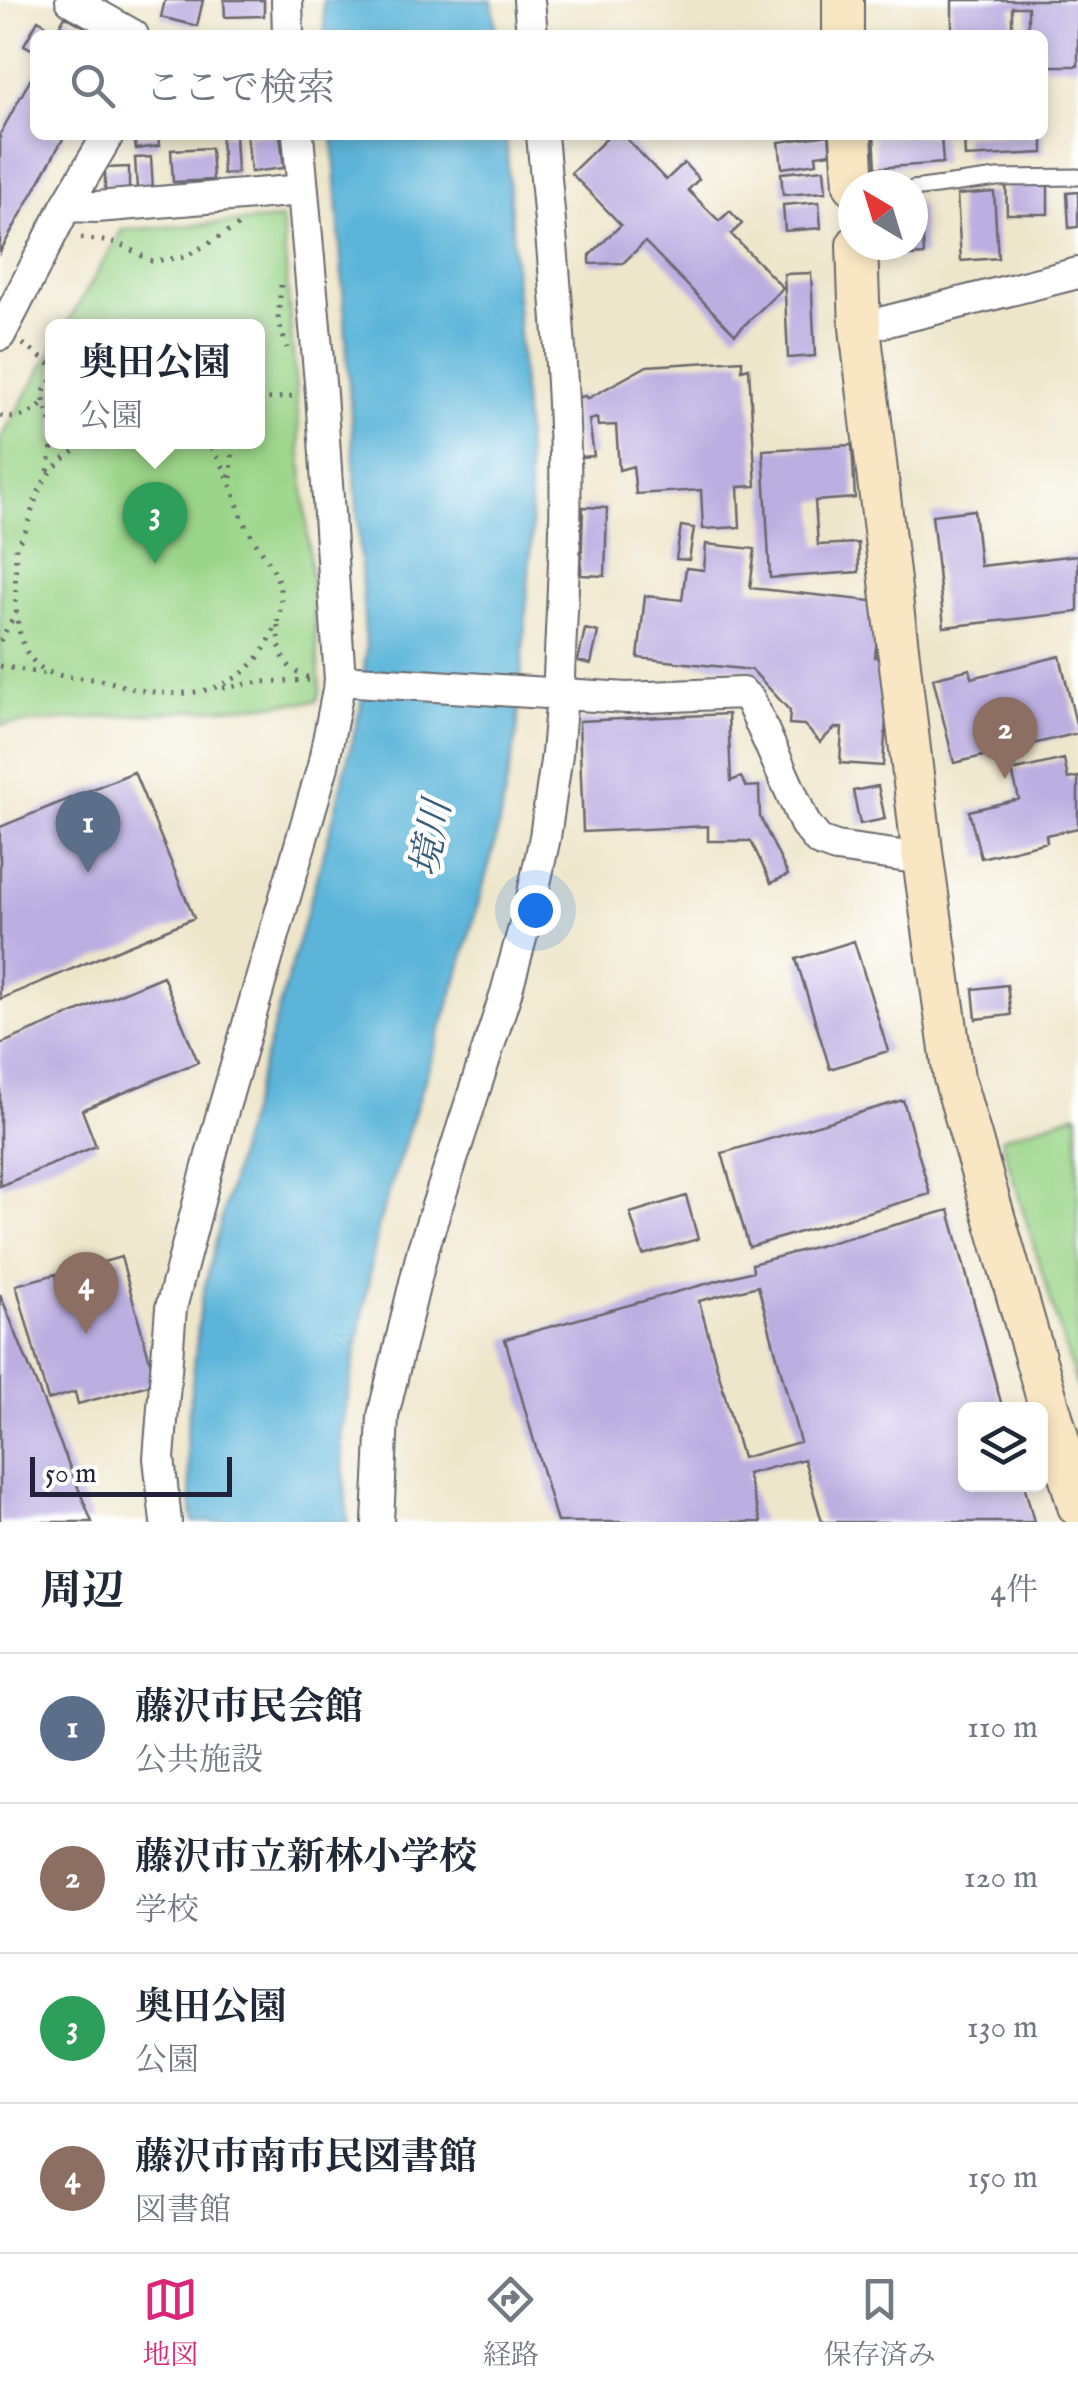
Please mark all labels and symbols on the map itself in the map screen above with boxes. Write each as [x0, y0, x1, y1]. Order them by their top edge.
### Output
north arrow [838, 170, 928, 260]
pin: 3 [122, 482, 188, 564]
pin: 2 [972, 696, 1038, 779]
pin: 1 [56, 790, 120, 873]
water label: 境川 [402, 793, 465, 880]
your location [510, 885, 561, 936]
pin: 4 [54, 1252, 118, 1334]
scale bar [30, 1452, 232, 1496]

